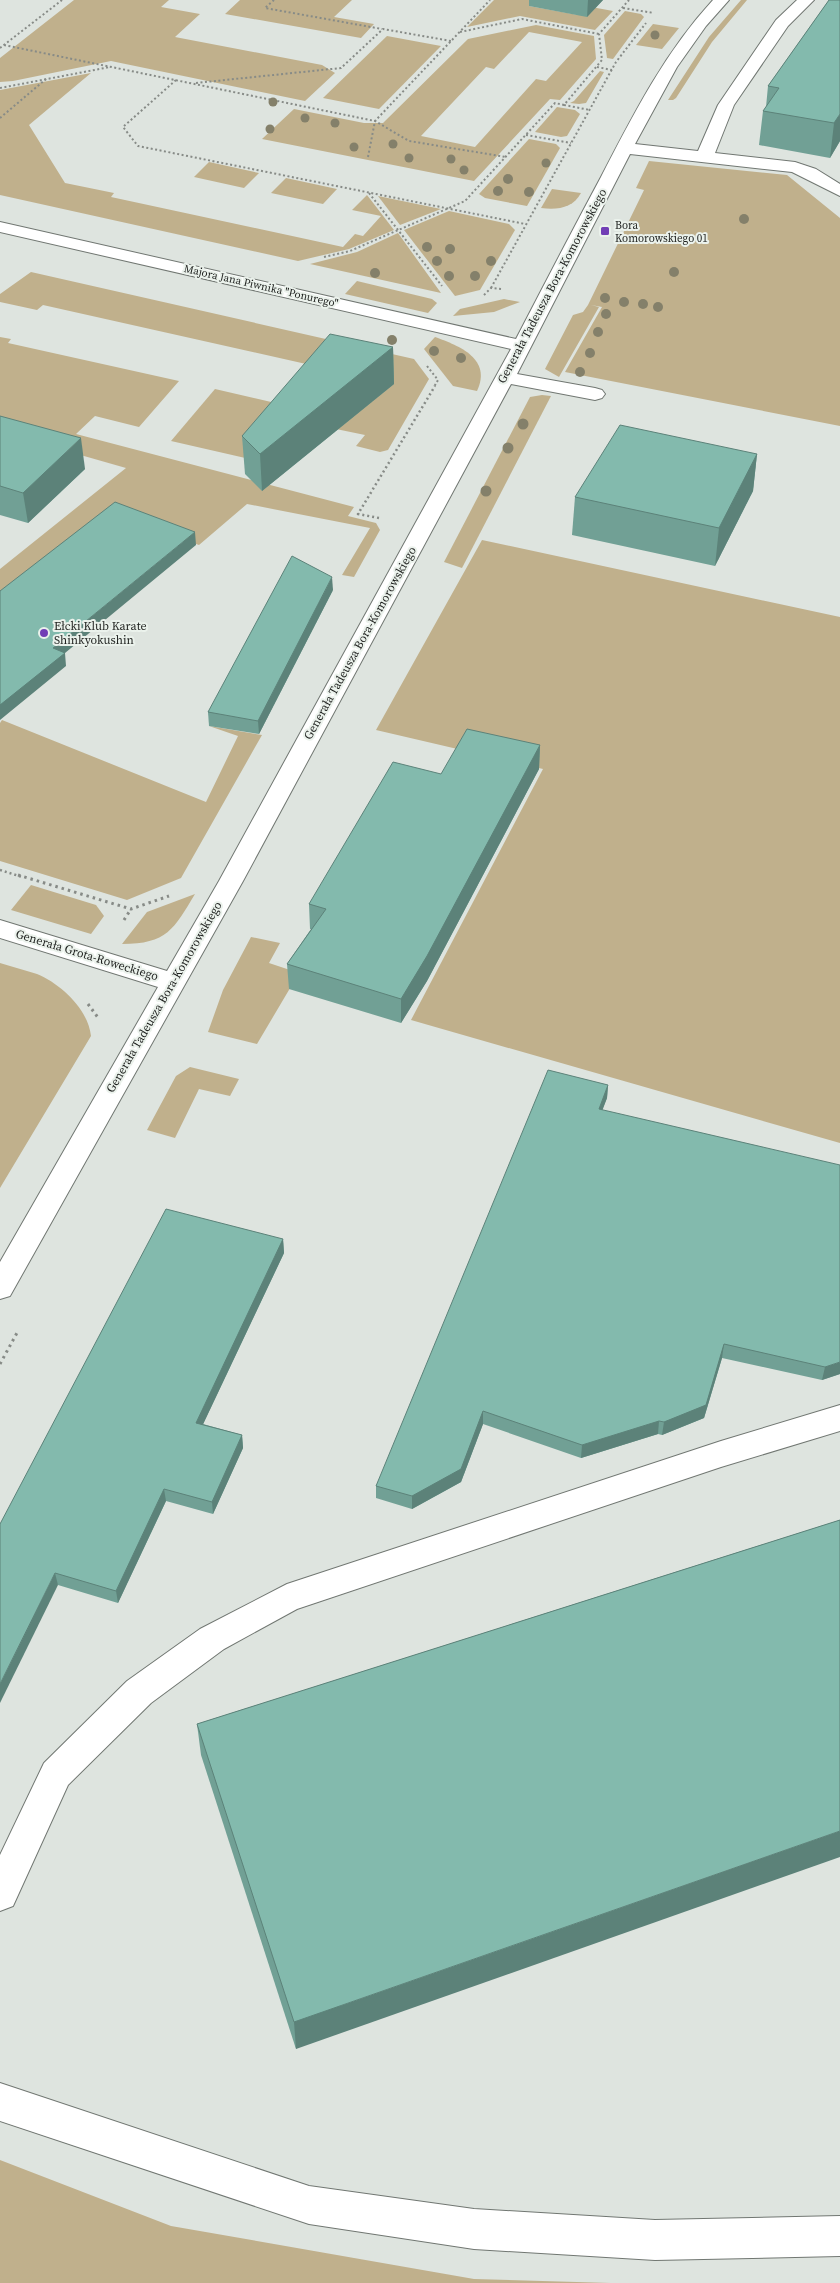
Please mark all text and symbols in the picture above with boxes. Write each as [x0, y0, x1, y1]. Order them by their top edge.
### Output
street label: Generała Tadeusza Bora-Komorowskiego [494, 185, 611, 386]
place label: Bora Komorowskiego 01 [615, 218, 708, 246]
marker: Bora Komorowskiego 01 [599, 225, 611, 237]
street label: Majora Jana Piwnika "Ponurego" [182, 261, 340, 311]
street label: Generała Tadeusza Bora-Komorowskiego [300, 543, 420, 742]
place label: Ełcki Klub Karate Shinkyokushin [54, 618, 147, 648]
marker: Ełcki Klub Karate Shinkyokushin [38, 627, 50, 639]
street label: Generała Tadeusza Bora-Komorowskiego [102, 898, 226, 1096]
street label: Generała Grota-Roweckiego [14, 926, 161, 984]

